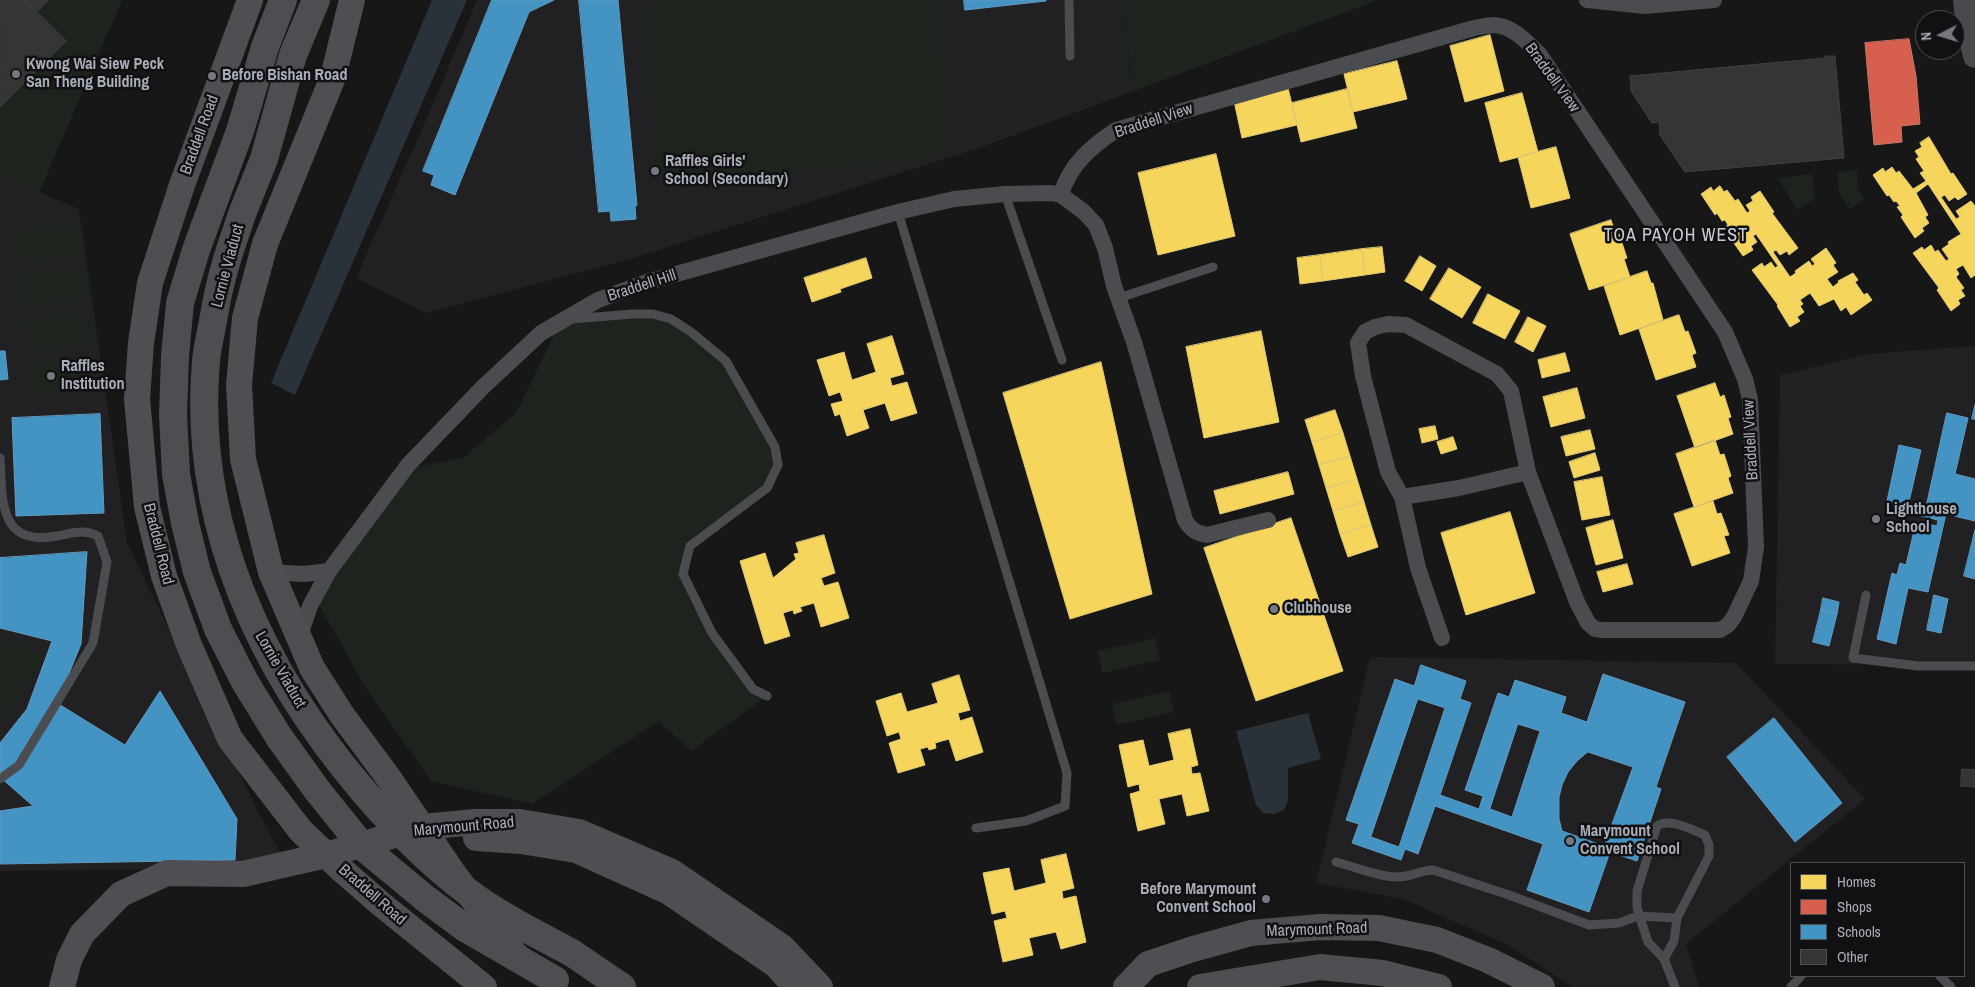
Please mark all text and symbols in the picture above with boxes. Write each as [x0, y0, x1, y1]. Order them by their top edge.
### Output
north arrow [1915, 10, 1965, 60]
text: N [1917, 31, 1935, 41]
street label: Braddell View [1521, 40, 1583, 116]
place label: Kwong Wai Siew Peck San Theng Building [26, 55, 164, 93]
place label: Before Bishan Road [222, 66, 347, 86]
marker: Kwong Wai Siew Peck San Theng Building [10, 68, 22, 80]
marker: Before Bishan Road [206, 70, 218, 82]
street label: Braddell Road [177, 93, 223, 177]
street label: Braddell View [1113, 99, 1195, 143]
place label: Raffles Girls' School (Secondary) [665, 152, 788, 190]
marker: Raffles Girls' School (Secondary) [649, 165, 661, 177]
street label: Lornie Viaduct [208, 222, 248, 310]
district label: TOA PAYOH WEST [1602, 225, 1750, 247]
street label: Braddell Hill [605, 266, 679, 306]
place label: Raffles Institution [61, 357, 124, 395]
marker: Raffles Institution [45, 370, 57, 382]
street label: Braddell View [1739, 399, 1763, 481]
place label: Lighthouse School [1886, 500, 1957, 538]
street label: Braddell Road [139, 501, 177, 587]
marker: Lighthouse School [1870, 513, 1882, 525]
place label: Clubhouse [1284, 599, 1352, 619]
marker: Clubhouse [1268, 603, 1280, 615]
street label: Lornie Viaduct [250, 628, 310, 712]
street label: Marymount Road [413, 813, 515, 841]
place label: Marymount Convent School [1580, 822, 1680, 860]
marker: Marymount Convent School [1564, 835, 1576, 847]
street label: Braddell Road [334, 860, 410, 930]
legend [1790, 862, 1965, 977]
text: Homes [1837, 871, 1876, 892]
place label: Before Marymount Convent School [1140, 880, 1256, 918]
marker: Before Marymount Convent School [1260, 893, 1272, 905]
text: Shops [1837, 896, 1872, 917]
street label: Marymount Road [1266, 919, 1368, 941]
text: Schools [1837, 921, 1881, 942]
text: Other [1837, 946, 1868, 967]

